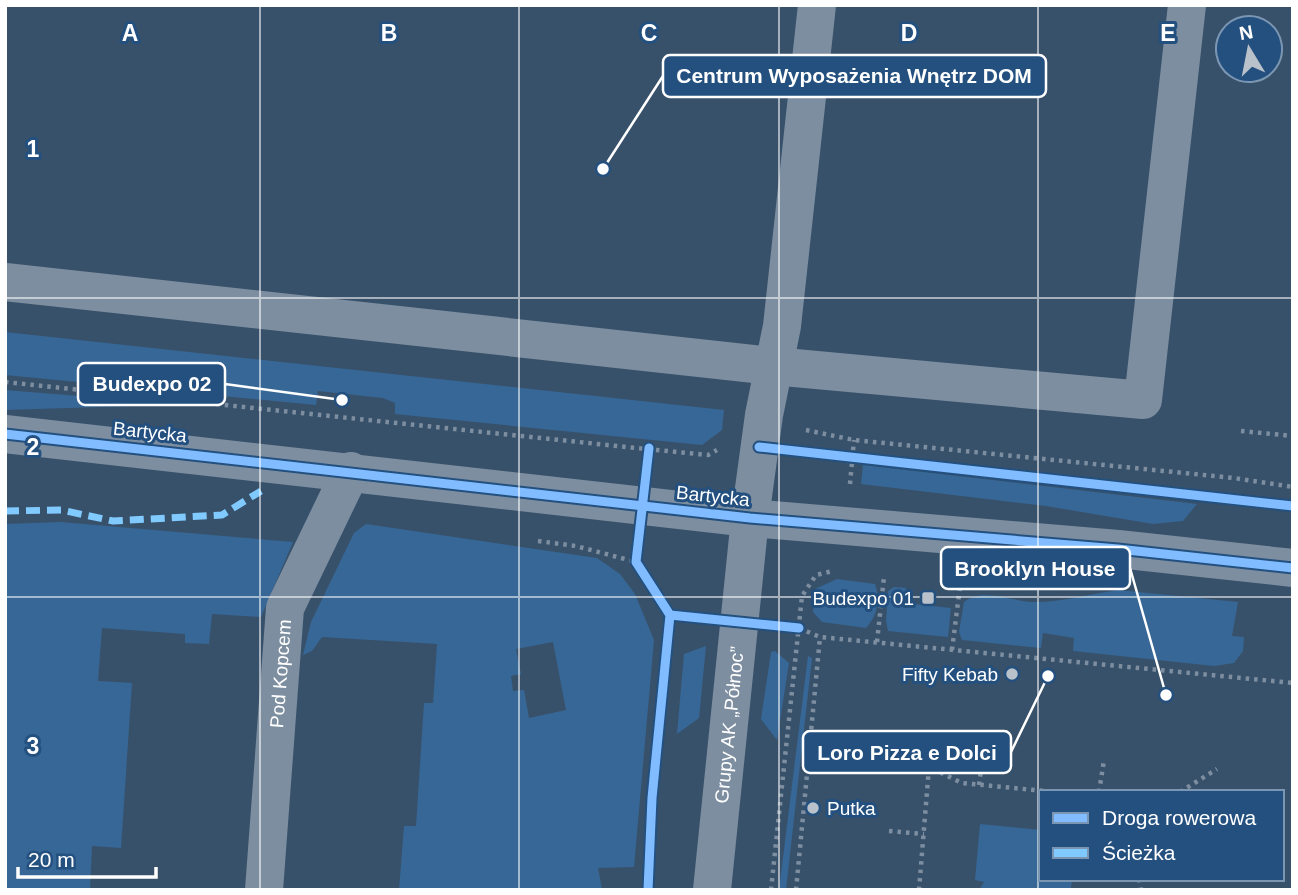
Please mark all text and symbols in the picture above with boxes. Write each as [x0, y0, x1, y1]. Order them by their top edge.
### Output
north arrow [1214, 14, 1284, 84]
text: A [122, 20, 138, 46]
text: B [381, 20, 397, 46]
text: C [641, 20, 657, 46]
text: D [901, 20, 917, 46]
text: E [1160, 20, 1176, 46]
text: N [1238, 21, 1255, 44]
callout: Centrum Wyposażenia Wnętrz DOM [663, 55, 1046, 97]
text: Centrum Wyposażenia Wnętrz DOM [676, 64, 1032, 87]
text: 1 [27, 136, 40, 162]
callout: Budexpo 02 [78, 363, 225, 405]
text: Budexpo 02 [92, 372, 212, 395]
street label: Bartycka [112, 418, 188, 446]
text: 2 [27, 434, 39, 460]
street label: Bartycka [675, 482, 751, 510]
callout: Brooklyn House [941, 547, 1130, 589]
text: Brooklyn House [954, 557, 1116, 580]
place label: Budexpo 01 [813, 588, 914, 609]
marker: Budexpo 01 [920, 590, 936, 606]
street label: Pod Kopcem [266, 619, 295, 729]
street label: Grupy AK „Północ” [710, 645, 747, 804]
place label: Fifty Kebab [902, 664, 998, 685]
marker: Fifty Kebab [1004, 666, 1020, 682]
callout: Loro Pizza e Dolci [803, 731, 1011, 773]
text: 3 [27, 733, 39, 759]
text: Loro Pizza e Dolci [817, 741, 997, 764]
legend [1039, 790, 1284, 881]
place label: Putka [827, 798, 876, 819]
marker: Putka [805, 800, 821, 816]
text: Droga rowerowa [1102, 806, 1256, 829]
scale bar [18, 836, 156, 880]
text: Ścieżka [1102, 841, 1176, 864]
text: 20 m [28, 848, 75, 871]

